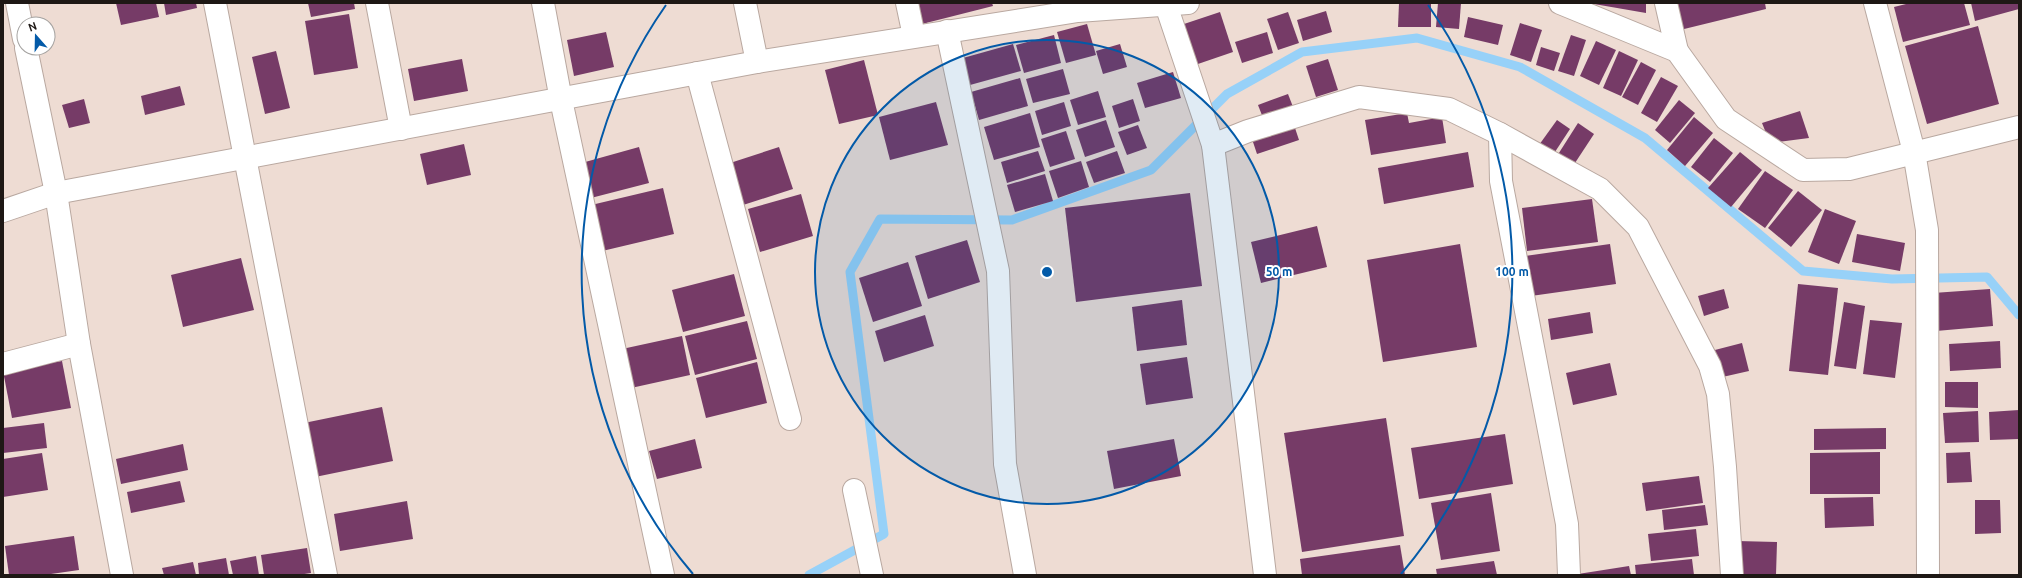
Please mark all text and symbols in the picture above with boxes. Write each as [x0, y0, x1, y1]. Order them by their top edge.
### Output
north arrow [16, 16, 56, 56]
text: N [27, 20, 38, 34]
centre of rings [1040, 265, 1054, 279]
text: 50 m [1266, 265, 1292, 278]
text: 100 m [1495, 265, 1529, 278]

